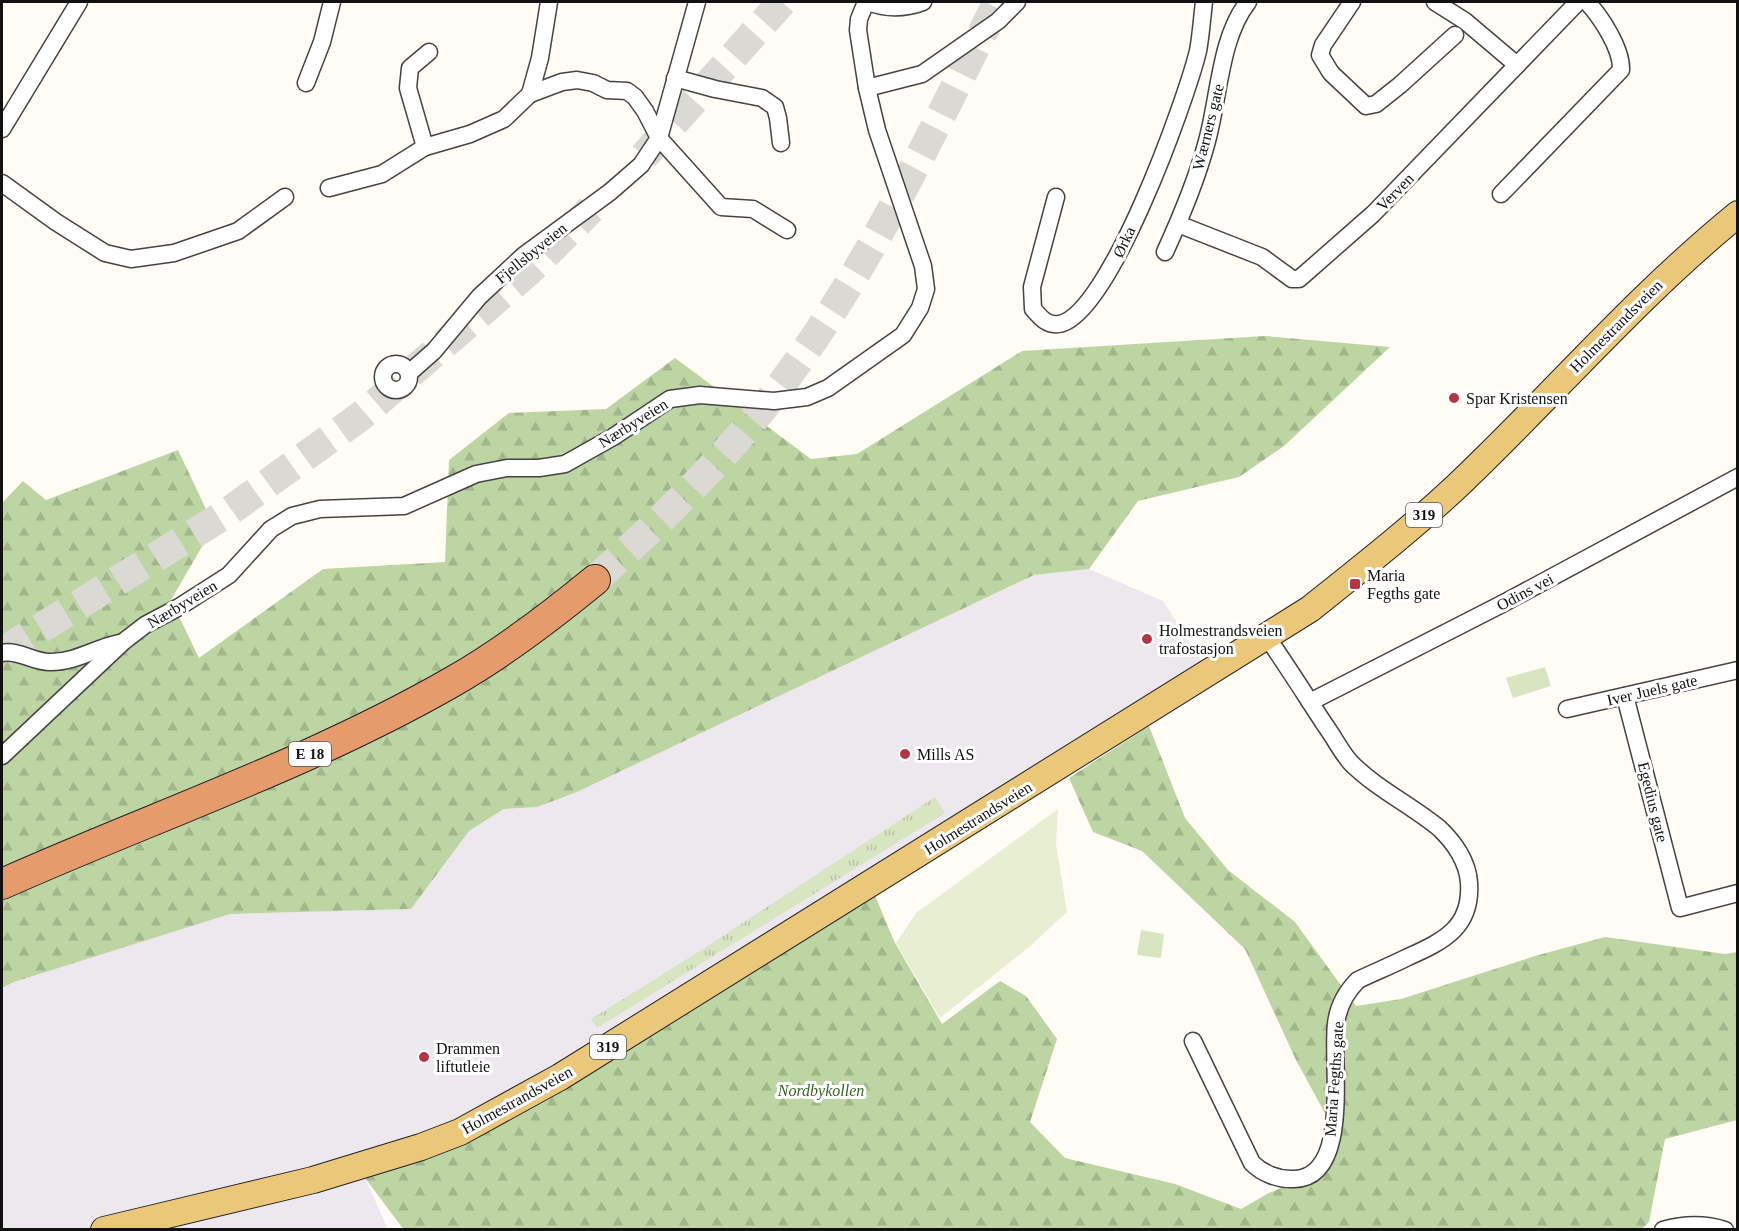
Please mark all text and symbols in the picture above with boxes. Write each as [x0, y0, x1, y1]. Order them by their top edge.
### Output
street label: Wærners gate [1189, 82, 1228, 172]
street label: Verven [1373, 170, 1417, 214]
street label: Fjellsbyveien [492, 219, 570, 288]
street label: Ørka [1110, 224, 1138, 260]
street label: Holmestrandsveien [1566, 276, 1666, 376]
place label: Spar Kristensen [1466, 390, 1568, 408]
marker: Spar Kristensen [1447, 391, 1461, 405]
street label: Nærbyveien [595, 395, 671, 452]
road number: 319 [1406, 503, 1442, 527]
place label: Maria Fegths gate [1367, 567, 1440, 603]
street label: Odins vei [1494, 570, 1557, 614]
street label: Nærbyveien [144, 577, 220, 632]
marker: Maria Fegths gate [1348, 577, 1362, 591]
place label: Holmestrandsveien trafostasjon [1159, 622, 1283, 658]
marker: Holmestrandsveien trafostasjon [1140, 632, 1154, 646]
street label: Iver Juels gate [1605, 671, 1699, 710]
road number: E 18 [289, 742, 331, 766]
place label: Mills AS [917, 746, 974, 763]
marker: Mills AS [898, 747, 912, 761]
street label: Egedius gate [1634, 760, 1671, 844]
street label: Holmestrandsveien [921, 778, 1035, 858]
street label: Maria Fegths gate [1321, 1021, 1348, 1137]
road number: 319 [590, 1035, 626, 1059]
place label: Drammen liftutleie [436, 1040, 500, 1075]
marker: Drammen liftutleie [417, 1050, 431, 1064]
street label: Holmestrandsveien [459, 1063, 575, 1137]
park label: Nordbykollen [777, 1082, 864, 1100]

